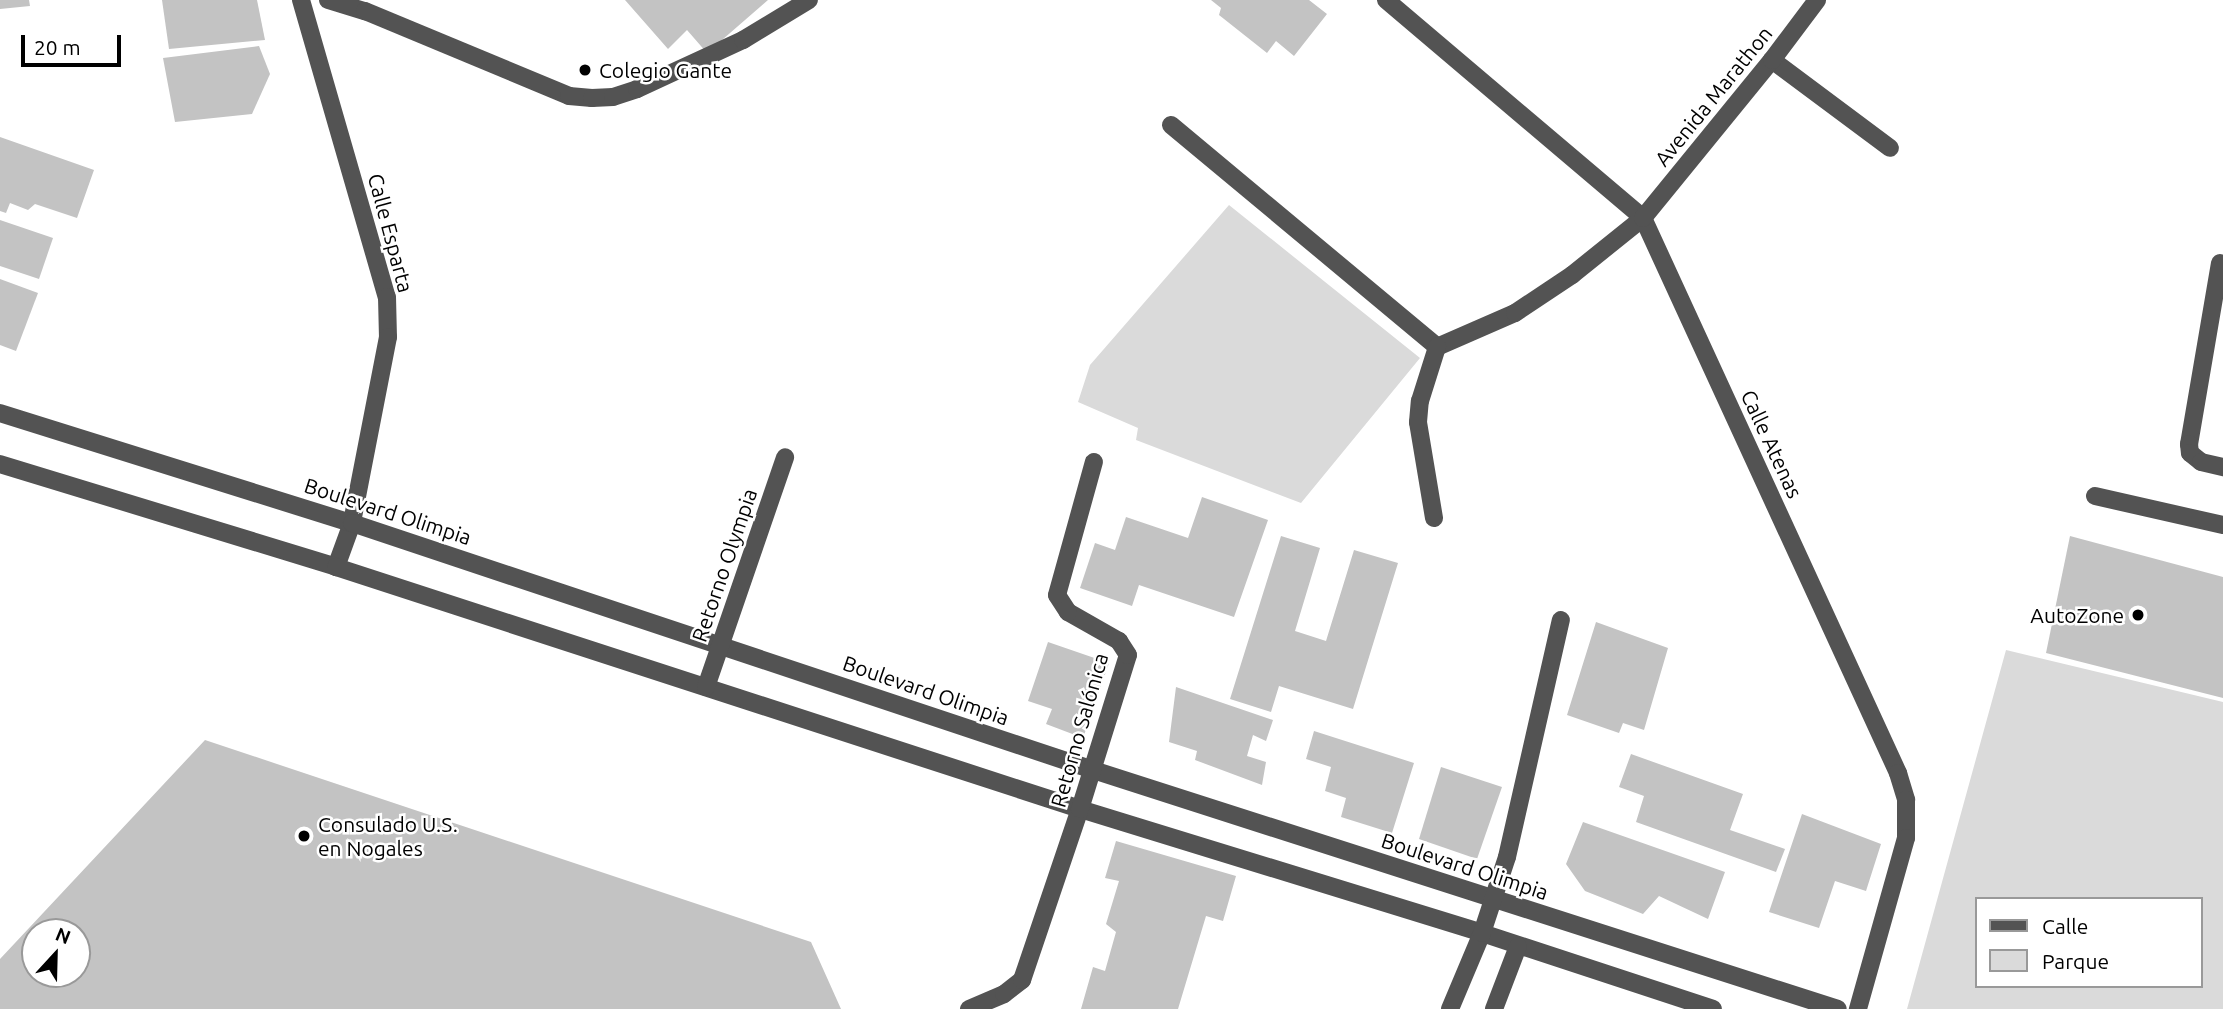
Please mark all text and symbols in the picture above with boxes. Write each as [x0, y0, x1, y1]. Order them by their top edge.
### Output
scale bar [24, 21, 124, 65]
street label: Avenida Marathon [1649, 21, 1777, 171]
text: 20 m [34, 35, 81, 59]
place label: Colegio Gante [599, 57, 732, 83]
marker: Colegio Gante [577, 62, 593, 78]
street label: Calle Esparta [363, 171, 419, 295]
street label: Calle Atenas [1736, 386, 1808, 502]
street label: Boulevard Olimpia [301, 472, 475, 550]
street label: Retorno Olympia [686, 485, 762, 645]
place label: AutoZone [2030, 602, 2124, 628]
marker: AutoZone [2130, 607, 2146, 623]
street label: Boulevard Olimpia [840, 650, 1012, 730]
street label: Retorno Salónica [1045, 650, 1113, 810]
place label: Consulado U.S. en Nogales [318, 811, 458, 861]
street label: Boulevard Olimpia [1378, 827, 1552, 905]
marker: Consulado U.S. en Nogales [296, 828, 312, 844]
legend [1974, 897, 2202, 988]
text: Calle [2042, 914, 2088, 938]
north arrow [21, 918, 91, 988]
text: N [52, 923, 74, 948]
text: Parque [2042, 949, 2109, 973]

